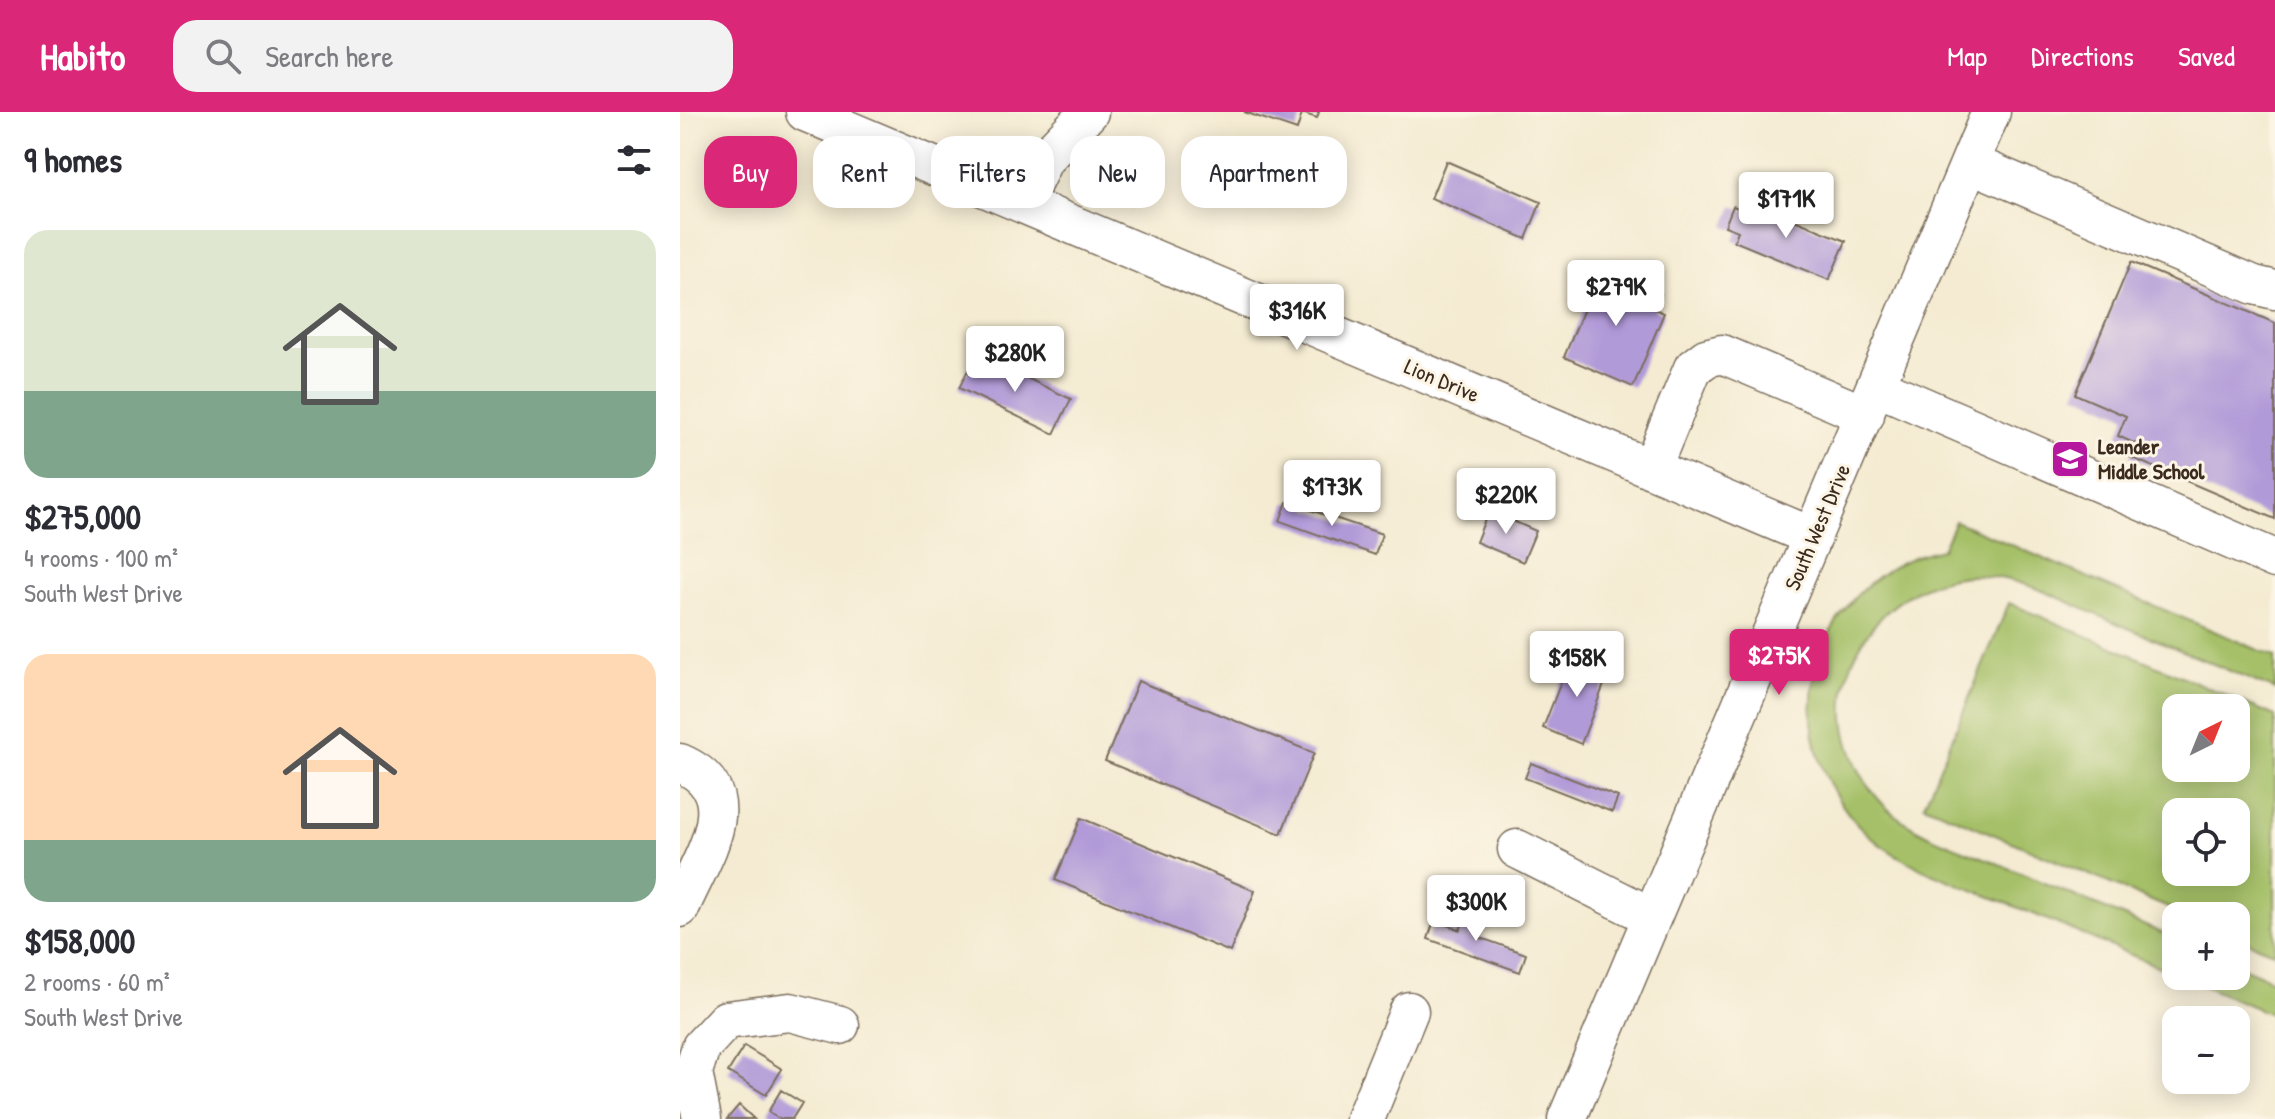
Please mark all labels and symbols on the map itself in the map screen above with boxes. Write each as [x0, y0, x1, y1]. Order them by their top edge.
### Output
pin: $171K [1730, 172, 1842, 240]
pin: $279K [1560, 260, 1672, 328]
pin: $316K [1241, 284, 1353, 352]
pin: $280K [959, 326, 1071, 394]
street label: Lion Drive [1400, 351, 1484, 409]
place label: Leander Middle School [2098, 431, 2205, 486]
school or university icon: Leander Middle School [2049, 438, 2091, 480]
street label: South West Drive [1777, 459, 1857, 595]
pin: $173K [1276, 460, 1388, 528]
pin: $220K [1450, 468, 1562, 536]
pin: $275K [1723, 629, 1835, 697]
pin: $158K [1521, 631, 1633, 699]
north arrow [2162, 694, 2250, 782]
pin: $300K [1420, 875, 1532, 943]

